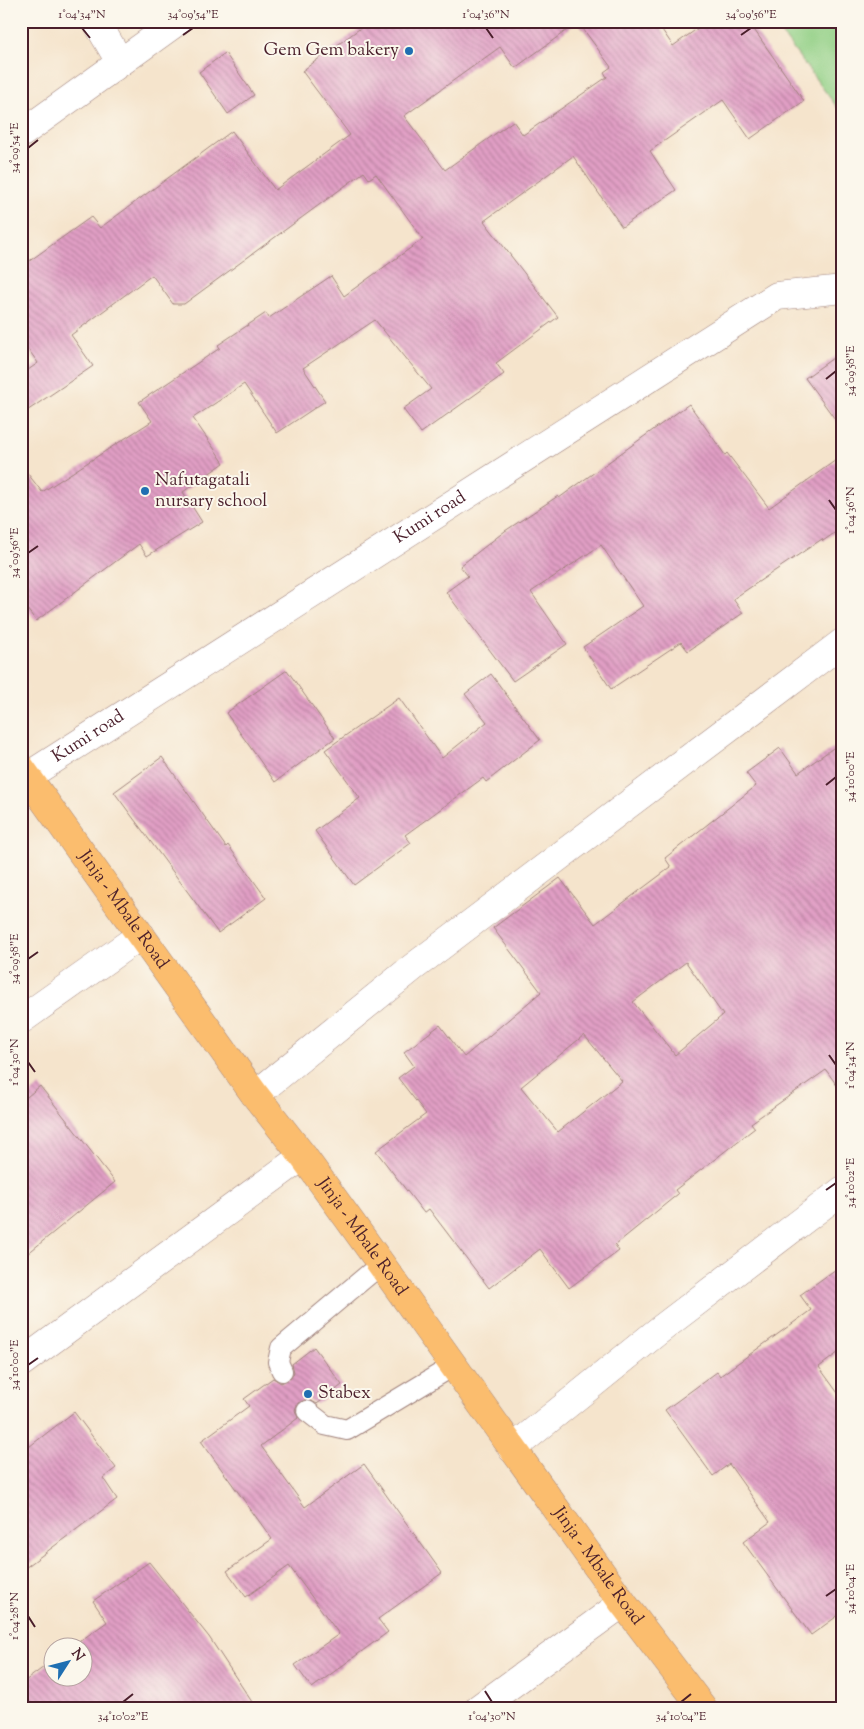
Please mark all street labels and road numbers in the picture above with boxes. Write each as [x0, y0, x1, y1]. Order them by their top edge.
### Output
street label: Kumi road [389, 485, 472, 551]
street label: Kumi road [47, 704, 130, 770]
street label: Jinja - Mbale Road [71, 845, 174, 975]
street label: Jinja - Mbale Road [309, 1172, 413, 1302]
street label: Jinja - Mbale Road [545, 1501, 649, 1631]

